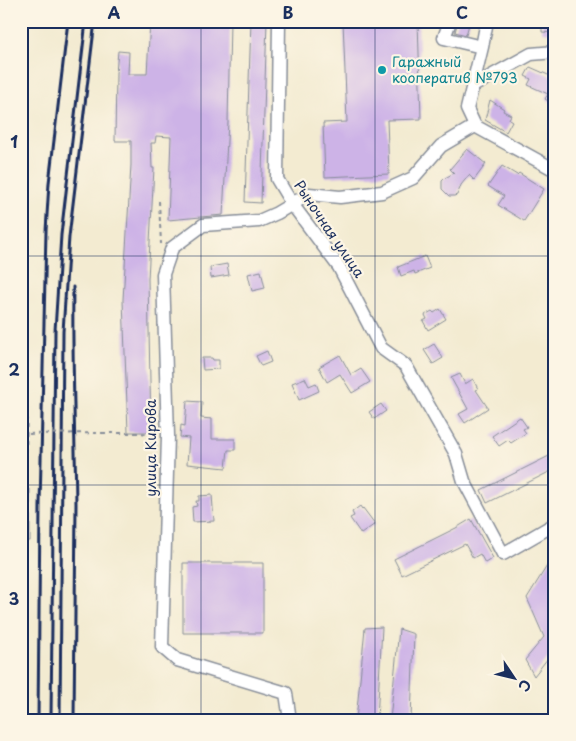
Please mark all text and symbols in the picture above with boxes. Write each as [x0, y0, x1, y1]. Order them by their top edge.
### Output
text: A [108, 0, 121, 24]
text: B [283, 0, 294, 24]
text: C [456, 0, 468, 24]
place label: Гаражный кооператив №793 [392, 51, 518, 88]
marker: Гаражный кооператив №793 [376, 64, 388, 76]
text: 1 [10, 129, 18, 153]
street label: Рыночная улица [289, 176, 370, 282]
text: 2 [8, 357, 20, 381]
street label: улица Кирова [140, 399, 161, 497]
text: 3 [9, 586, 19, 610]
north arrow [488, 654, 538, 704]
text: С [513, 675, 537, 696]

